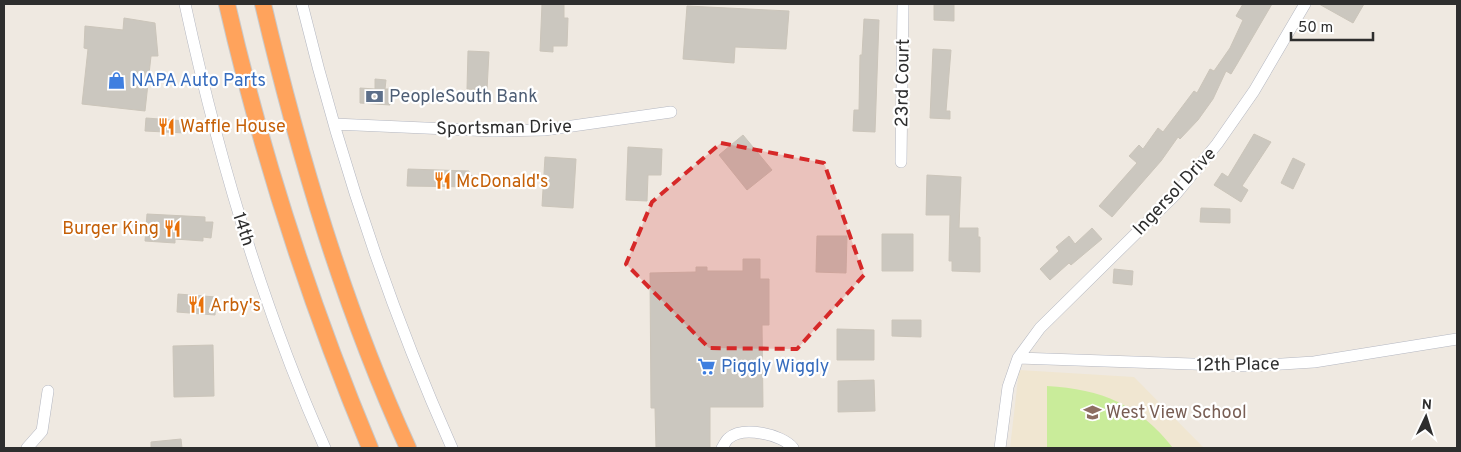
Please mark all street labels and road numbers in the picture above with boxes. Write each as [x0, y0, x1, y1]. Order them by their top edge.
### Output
street label: 23rd Court [891, 38, 916, 128]
street label: Sportsman Drive [436, 116, 572, 141]
street label: Ingersol Drive [1128, 143, 1222, 241]
street label: 14th [226, 210, 259, 249]
street label: 12th Place [1196, 353, 1280, 378]

